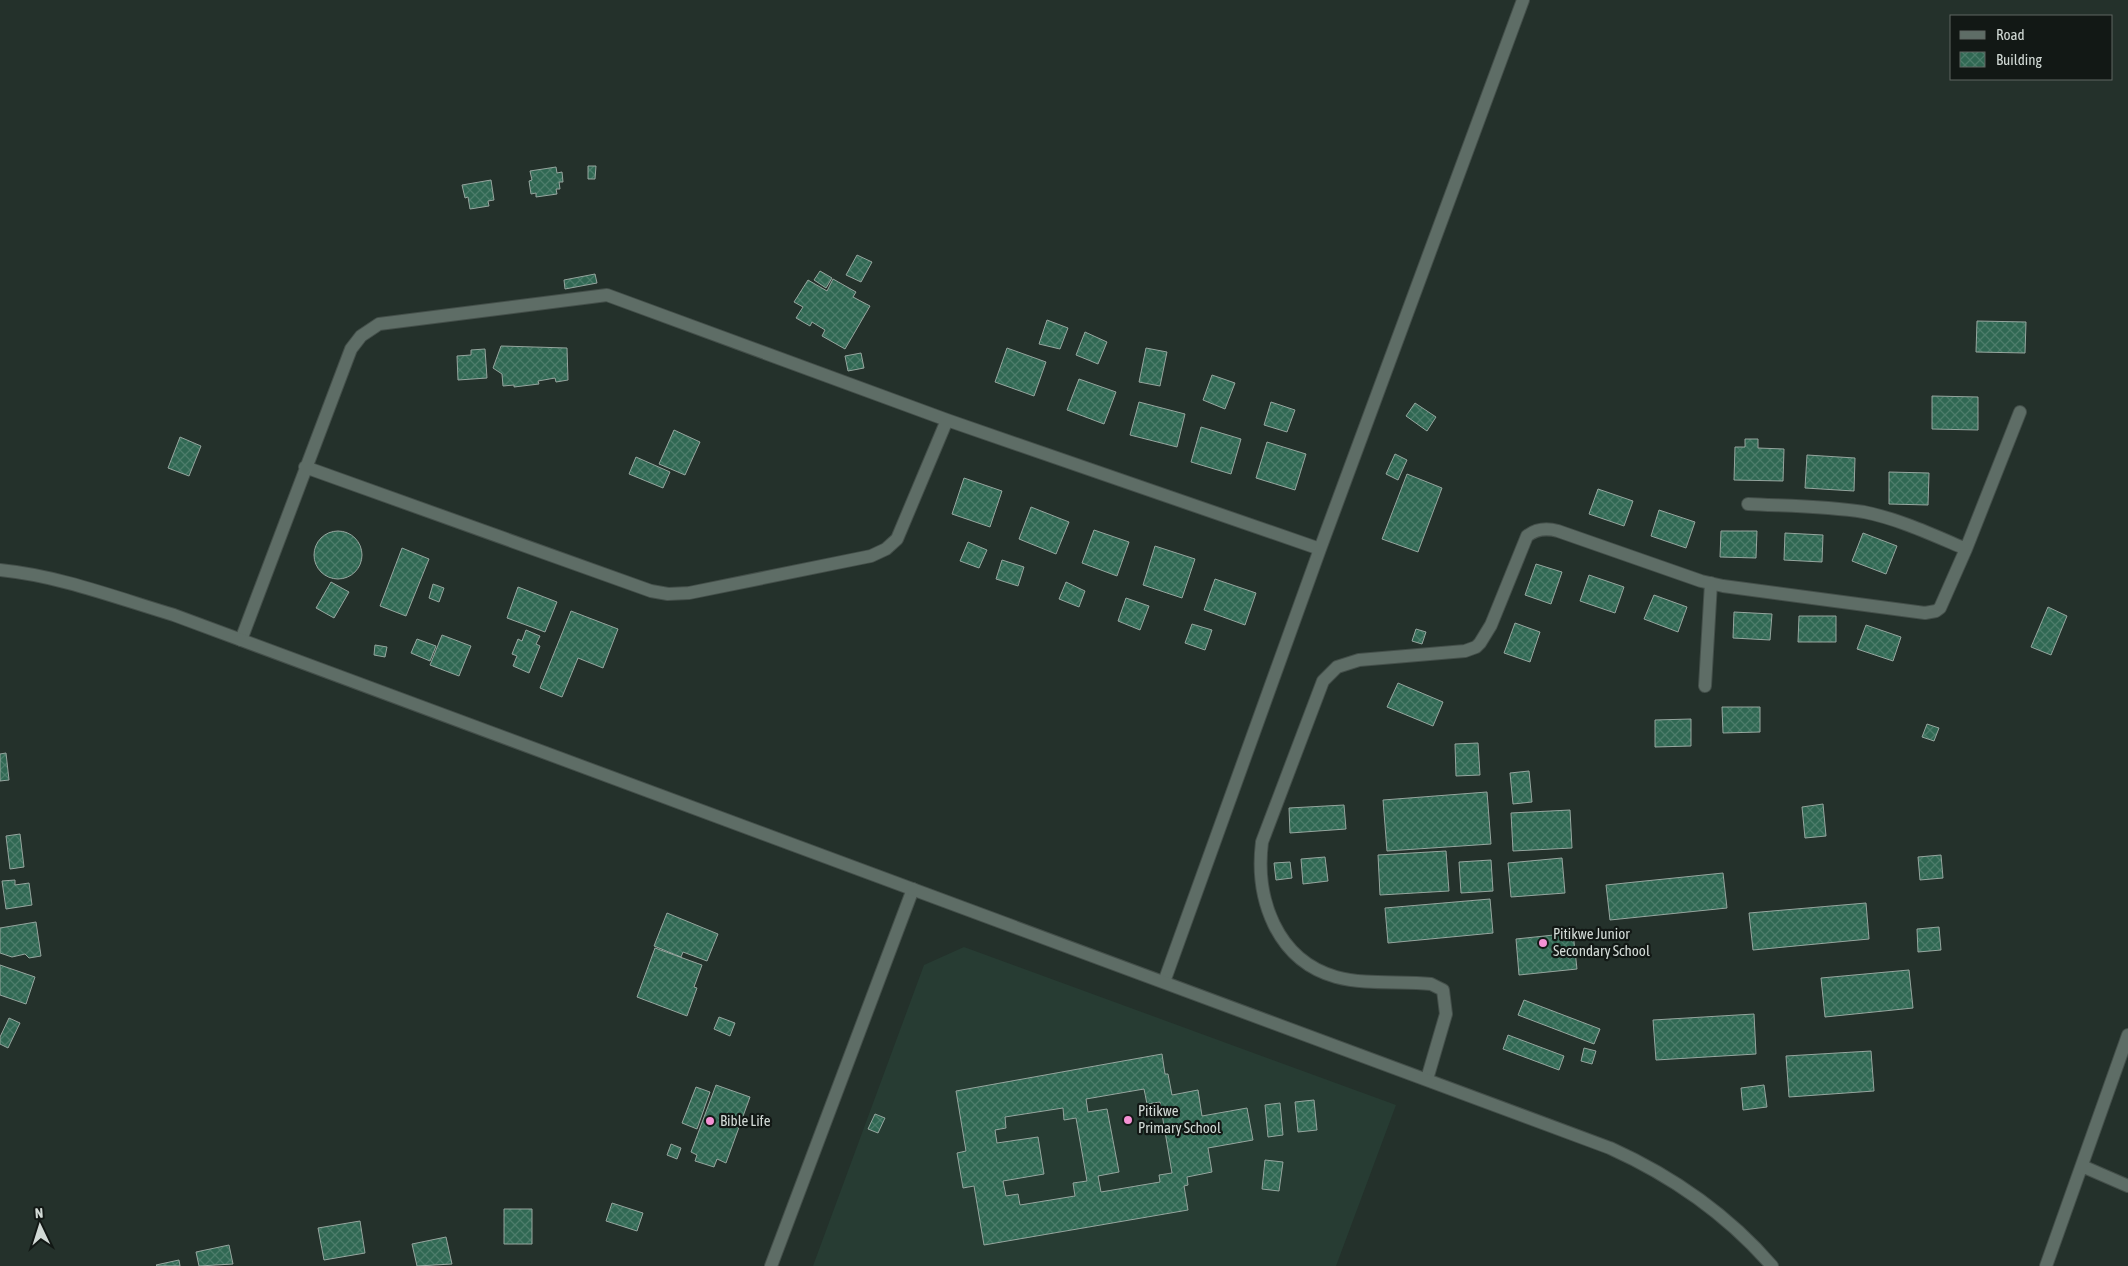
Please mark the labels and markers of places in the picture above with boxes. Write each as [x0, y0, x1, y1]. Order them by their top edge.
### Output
place label: Pitikwe Junior Secondary School [1553, 925, 1650, 959]
marker: Pitikwe Junior Secondary School [1537, 937, 1549, 949]
place label: Pitikwe Primary School [1138, 1102, 1221, 1136]
place label: Bible Life [720, 1112, 771, 1129]
marker: Pitikwe Primary School [1122, 1114, 1134, 1126]
marker: Bible Life [704, 1115, 716, 1127]

